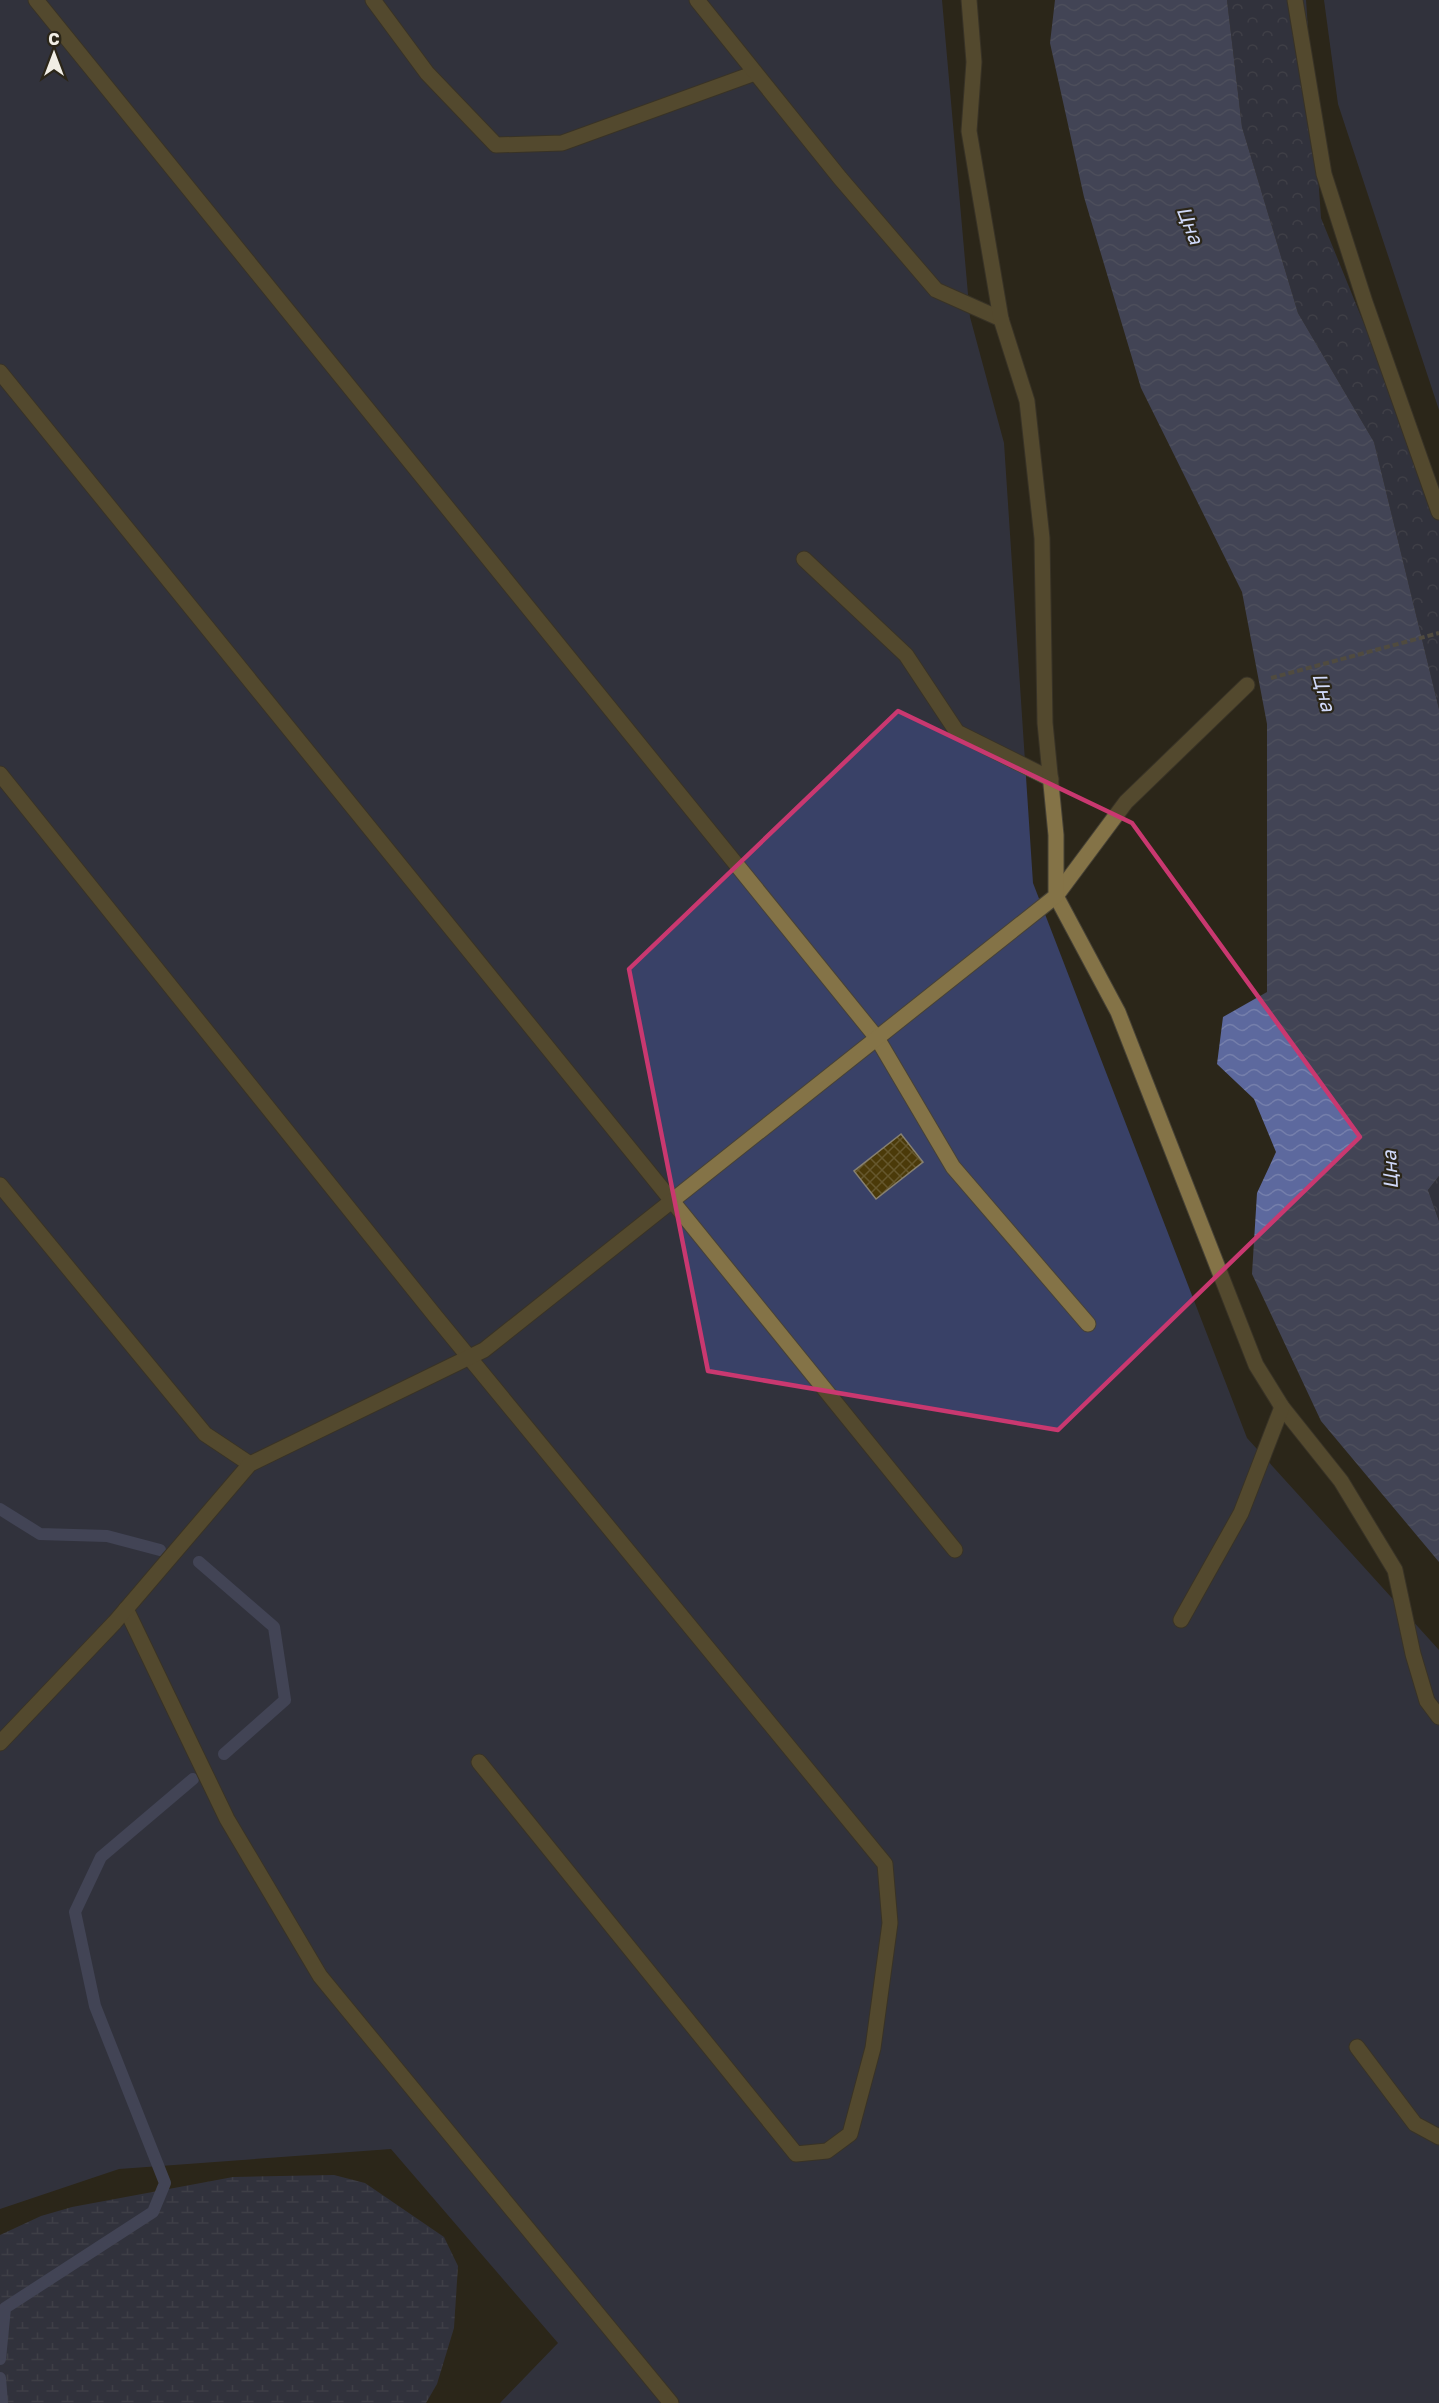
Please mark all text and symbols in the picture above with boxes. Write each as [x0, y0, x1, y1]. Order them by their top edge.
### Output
north arrow [24, 24, 84, 84]
text: С [48, 29, 60, 49]
water label: Цна [1173, 202, 1210, 248]
water label: Цна [1308, 670, 1342, 714]
water label: Цна [1376, 1149, 1402, 1190]

